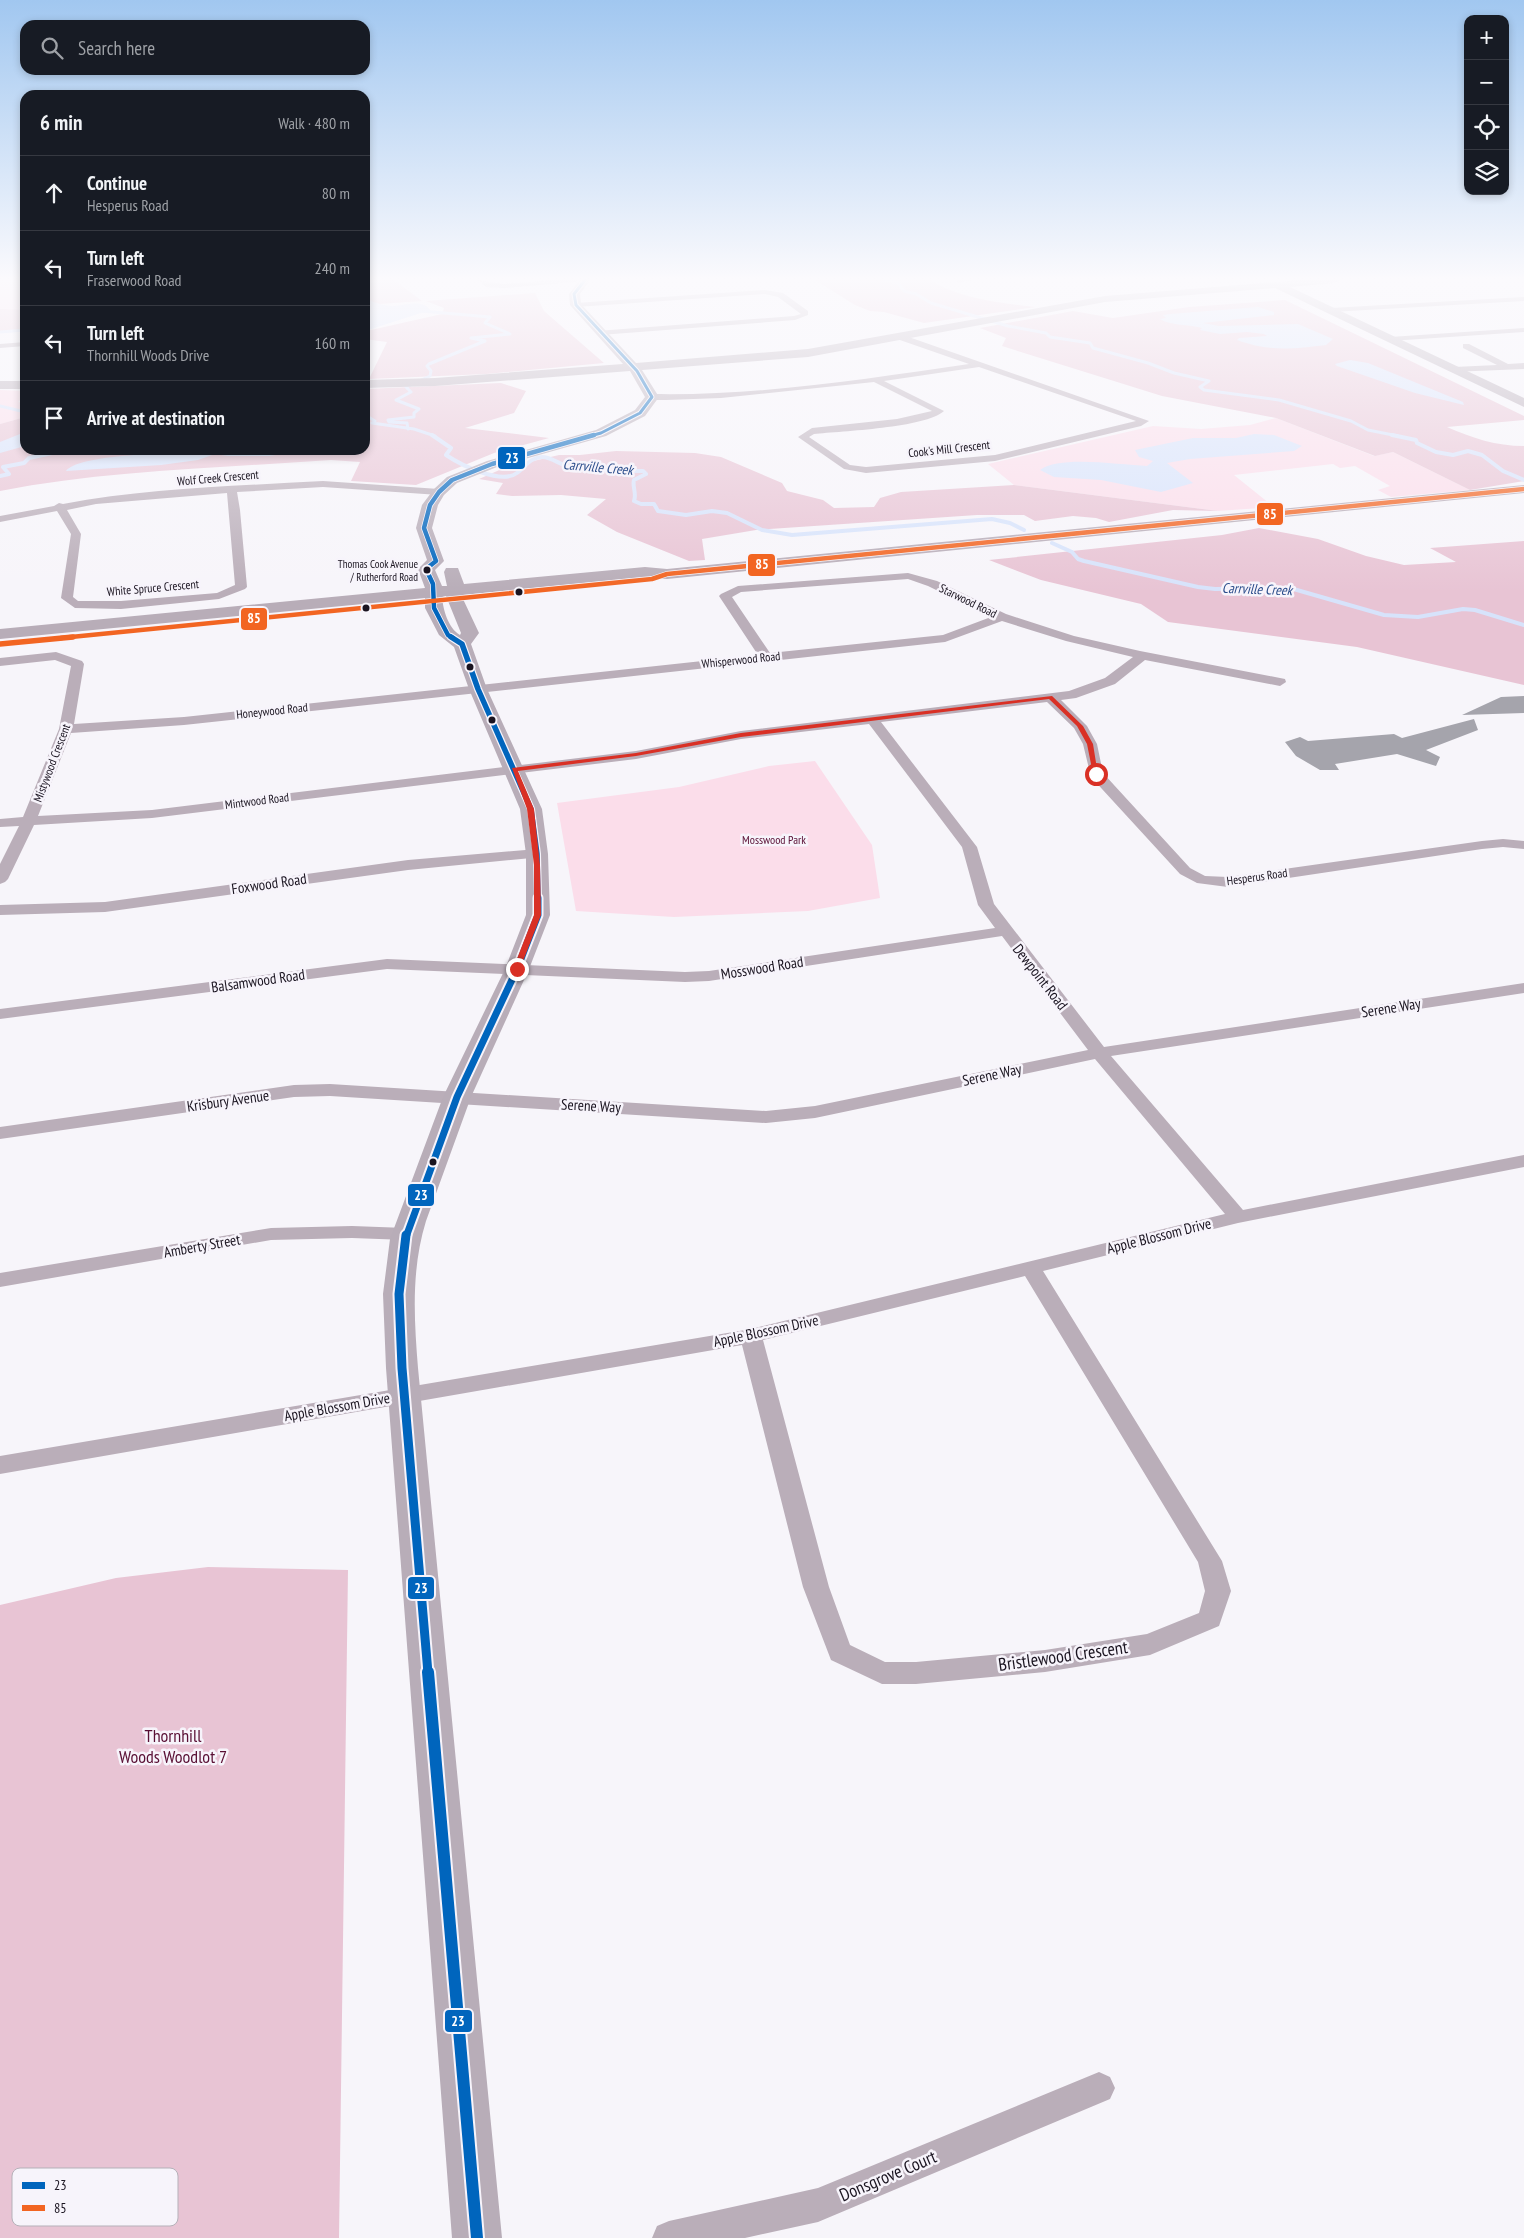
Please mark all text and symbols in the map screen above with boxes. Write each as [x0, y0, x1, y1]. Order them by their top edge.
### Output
map controls [1464, 15, 1509, 195]
button: + [1464, 15, 1509, 60]
search box [20, 20, 370, 75]
icon: search [38, 34, 66, 62]
text: Search here [78, 36, 155, 60]
button: − [1464, 60, 1509, 105]
button: locate [1464, 105, 1509, 150]
text: 6 min [40, 109, 82, 136]
text: Walk · 480 m [278, 113, 350, 133]
button: layers [1464, 150, 1509, 195]
text: Continue [87, 171, 147, 195]
icon: ahead [40, 179, 68, 207]
text: 80 m [322, 183, 350, 203]
text: Hesperus Road [87, 195, 169, 215]
text: Turn left [87, 246, 144, 270]
icon: left [40, 254, 68, 282]
text: 240 m [315, 258, 350, 278]
text: Fraserwood Road [87, 270, 182, 290]
text: Turn left [87, 321, 144, 345]
icon: left [40, 329, 68, 357]
text: 160 m [315, 333, 350, 353]
text: Thornhill Woods Drive [87, 345, 209, 365]
icon: arrive [40, 404, 68, 432]
text: Arrive at destination [87, 406, 225, 430]
street label: Cook's Mill Crescent [907, 437, 991, 460]
line badge: 23 [497, 446, 526, 470]
text: 23 [505, 449, 519, 467]
water label: Carrville Creek [562, 455, 635, 479]
street label: Wolf Creek Crescent [177, 466, 260, 489]
line badge: 85 [1256, 502, 1284, 526]
text: 85 [1263, 505, 1277, 523]
line badge: 85 [747, 553, 776, 577]
text: 85 [755, 555, 769, 573]
place label: Thomas Cook Avenue / Rutherford Road [338, 557, 418, 584]
marker: Thomas Cook Avenue / Rutherford Road [422, 565, 432, 575]
street label: White Spruce Crescent [106, 576, 200, 599]
water label: Carrville Creek [1222, 579, 1294, 599]
street label: Starwood Road [937, 580, 999, 621]
unlabelled marker [514, 587, 524, 597]
unlabelled marker [361, 603, 371, 613]
line badge: 85 [240, 607, 268, 631]
text: 85 [247, 609, 261, 627]
street label: Whisperwood Road [701, 648, 781, 671]
unlabelled marker [465, 662, 475, 672]
street label: Honeywood Road [235, 699, 308, 722]
unlabelled marker [487, 715, 497, 725]
street label: Mistywood Crescent [30, 721, 74, 804]
route start [1085, 763, 1108, 786]
street label: Mintwood Road [224, 789, 290, 812]
park label: Mosswood Park [742, 832, 806, 847]
street label: Hesperus Road [1226, 865, 1288, 888]
street label: Foxwood Road [230, 869, 308, 898]
street label: Dewpoint Road [1009, 940, 1072, 1013]
street label: Mosswood Road [719, 952, 804, 983]
route end [506, 958, 529, 981]
street label: Balsamwood Road [210, 965, 306, 996]
street label: Serene Way [1360, 993, 1422, 1022]
street label: Serene Way [961, 1059, 1023, 1090]
street label: Krisbury Avenue [186, 1085, 270, 1116]
street label: Serene Way [561, 1094, 622, 1117]
unlabelled marker [428, 1157, 438, 1167]
line badge: 23 [407, 1183, 435, 1207]
text: 23 [414, 1186, 428, 1204]
street label: Apple Blossom Drive [1105, 1213, 1213, 1258]
street label: Amberty Street [162, 1229, 242, 1262]
street label: Apple Blossom Drive [712, 1310, 820, 1351]
street label: Apple Blossom Drive [283, 1388, 391, 1425]
line badge: 23 [407, 1576, 435, 1600]
text: 23 [414, 1579, 428, 1597]
street label: Bristlewood Crescent [997, 1635, 1129, 1676]
park label: Thornhill Woods Woodlot 7 [119, 1724, 227, 1768]
line badge: 23 [444, 2009, 473, 2033]
text: 23 [451, 2012, 465, 2030]
street label: Donsgrove Court [836, 2145, 940, 2206]
legend [12, 2168, 178, 2226]
text: 23 [54, 2176, 67, 2194]
text: 85 [54, 2199, 67, 2217]

